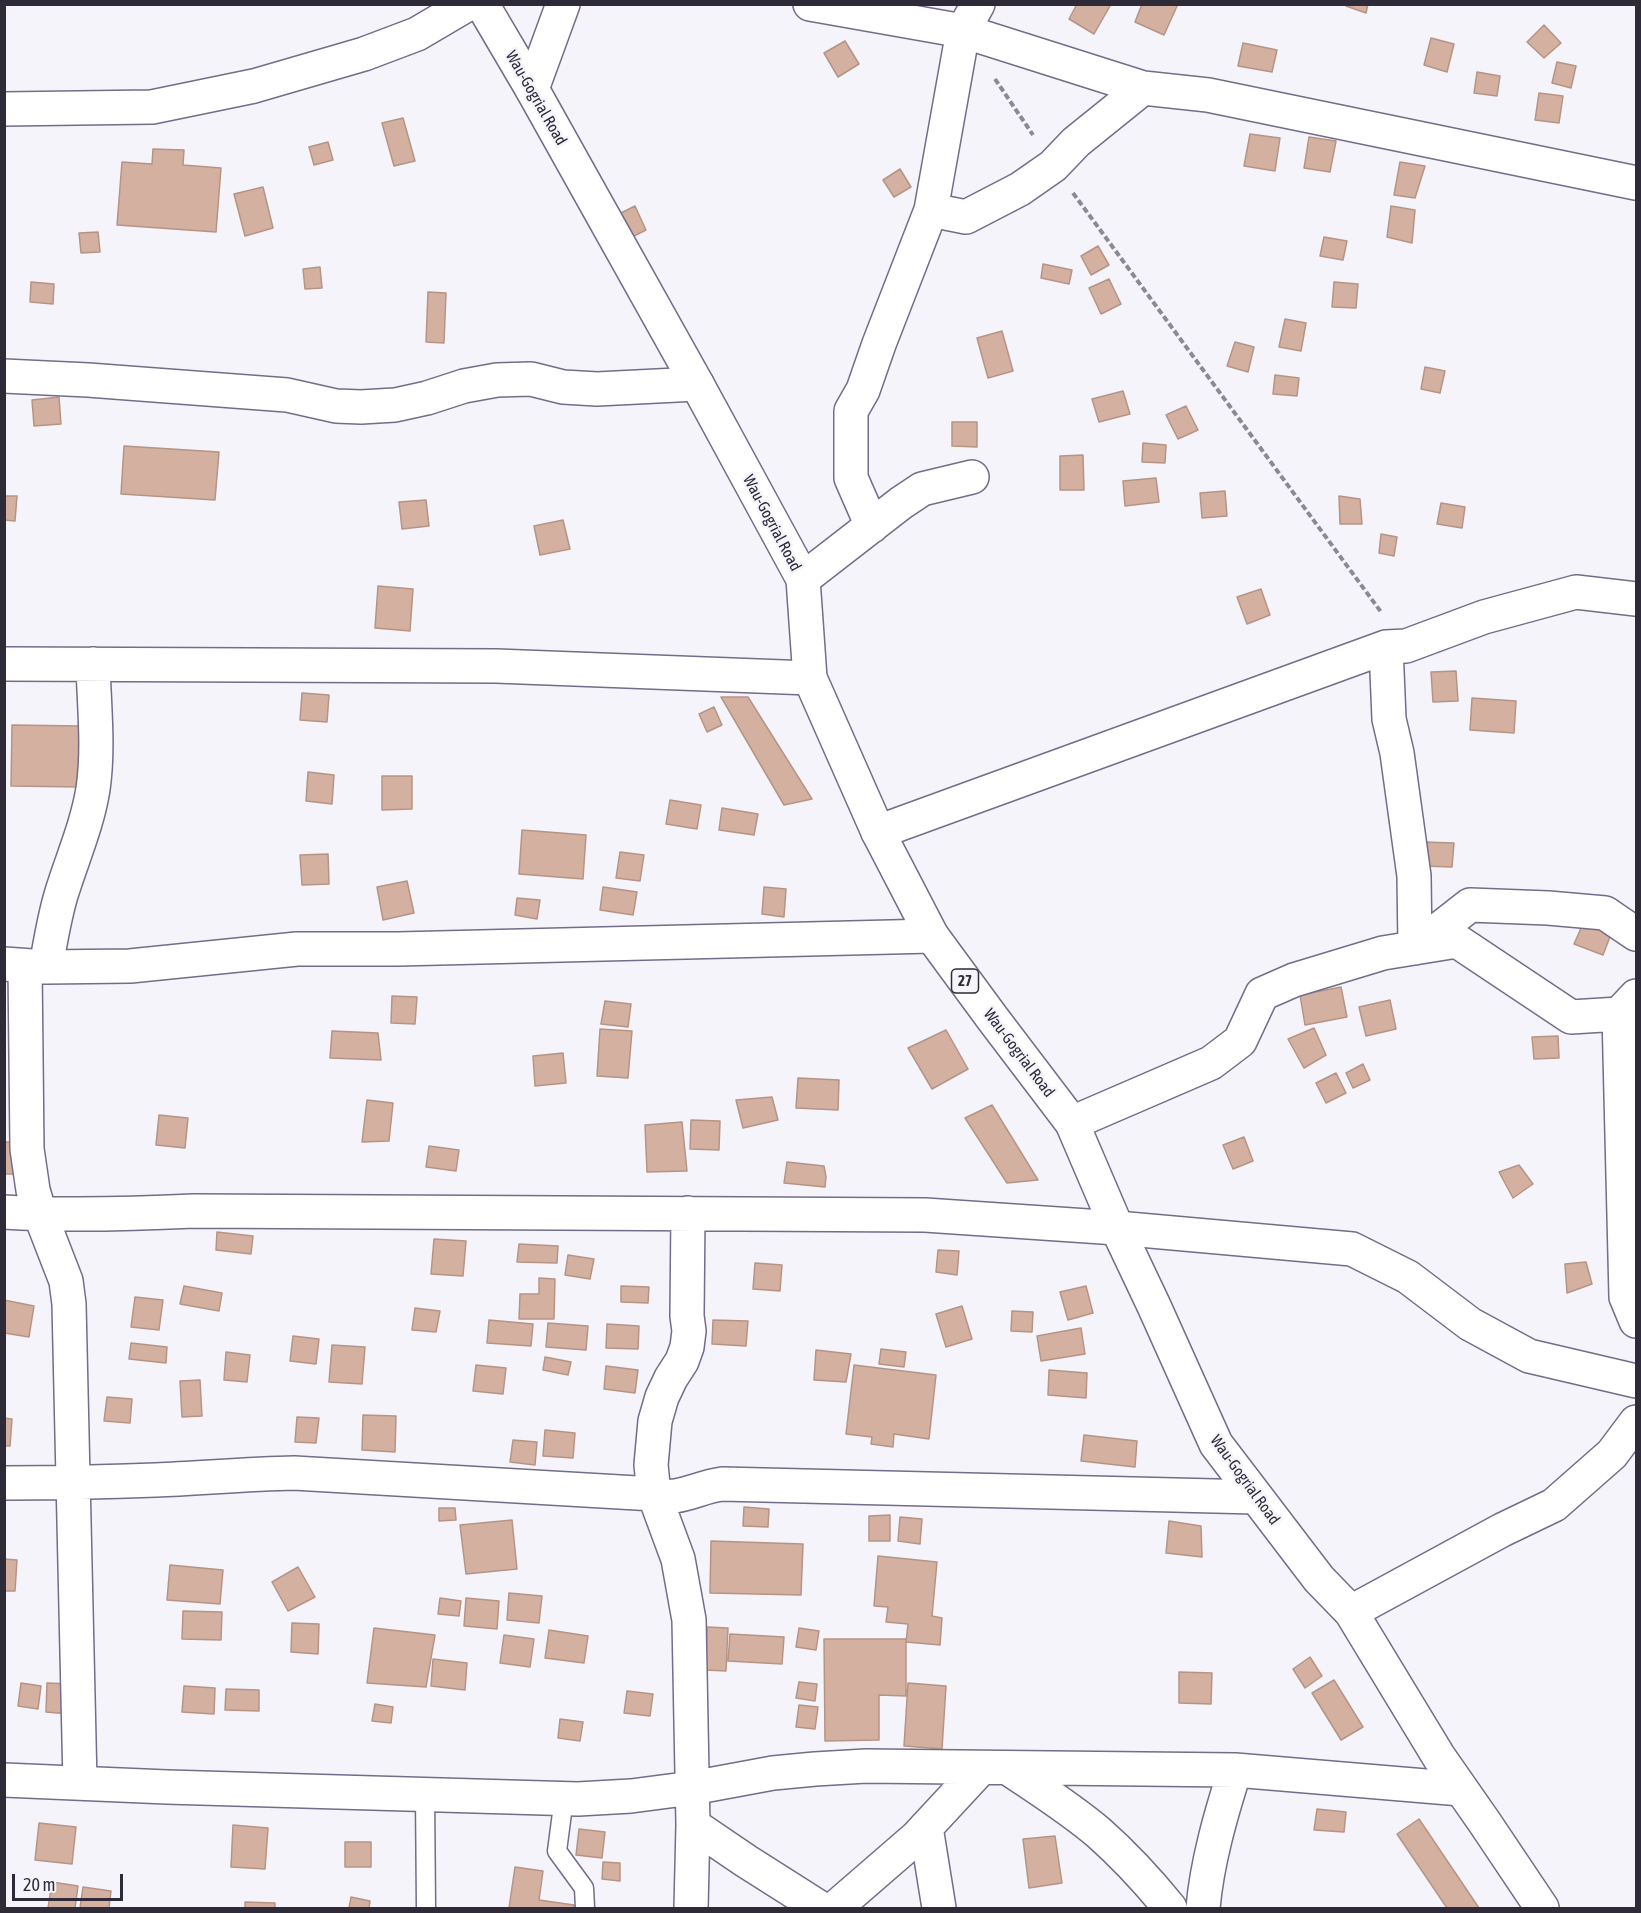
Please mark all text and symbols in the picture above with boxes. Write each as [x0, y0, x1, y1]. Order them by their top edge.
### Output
street label: Wau-Gogrial Road [501, 47, 571, 149]
street label: Wau-Gogrial Road [739, 472, 805, 574]
road number: 27 [952, 969, 978, 993]
street label: Wau-Gogrial Road [979, 1005, 1059, 1101]
street label: Wau-Gogrial Road [1206, 1431, 1284, 1529]
scale bar [15, 1862, 126, 1900]
text: 20 m [23, 1874, 55, 1895]

